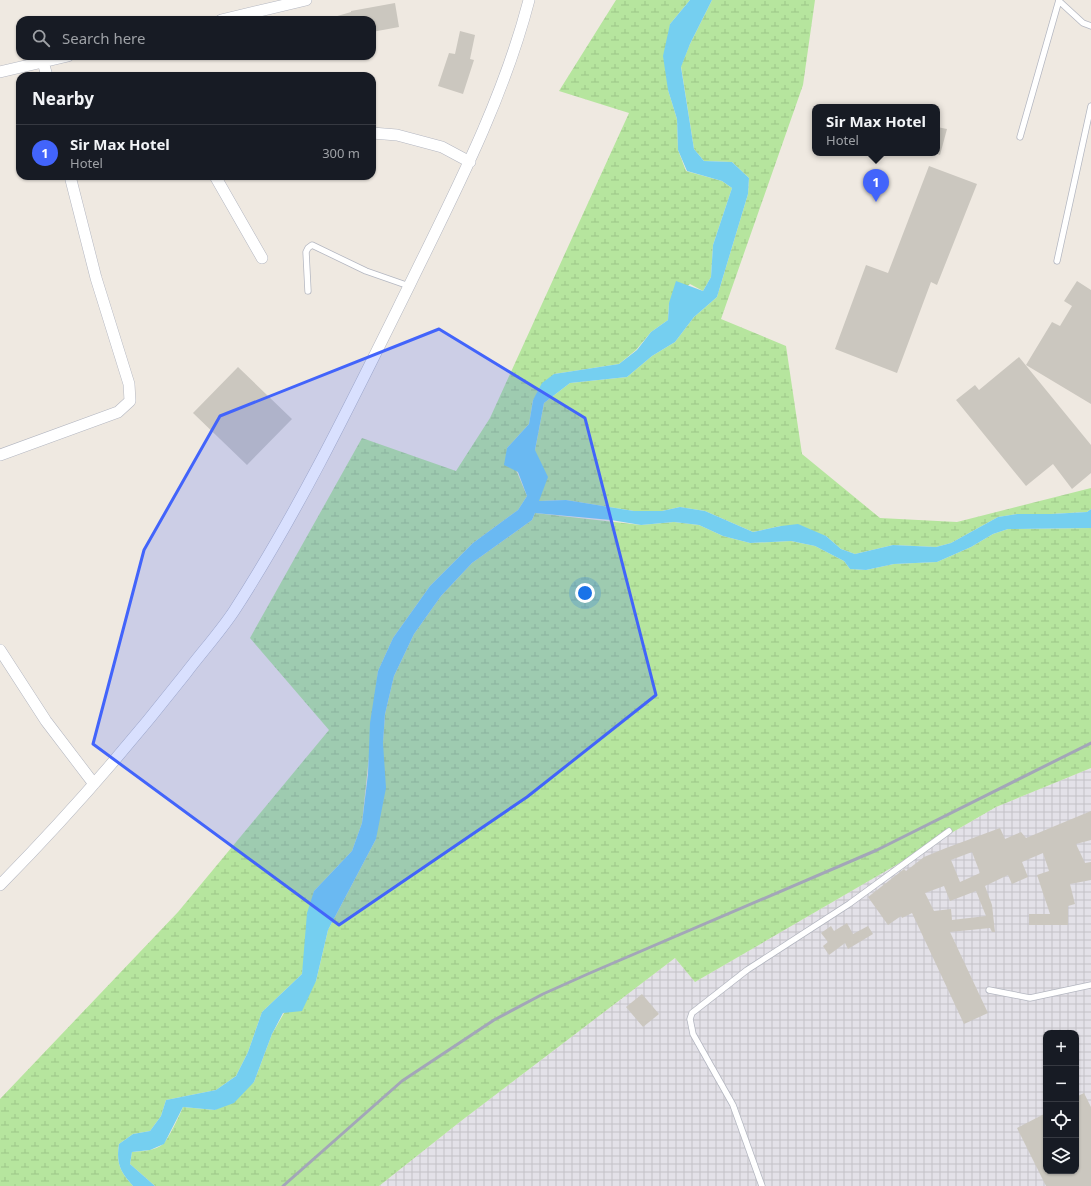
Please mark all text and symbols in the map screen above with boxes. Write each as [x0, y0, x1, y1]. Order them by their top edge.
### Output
search box [16, 16, 376, 60]
icon: search [30, 27, 52, 49]
text: Search here [62, 28, 145, 48]
text: Nearby [32, 87, 94, 110]
popup [812, 104, 940, 156]
text: Sir Max Hotel [826, 111, 926, 131]
text: Hotel [826, 131, 859, 149]
text: Sir Max Hotel [70, 134, 170, 154]
text: 1 [41, 144, 49, 162]
text: 300 m [322, 144, 360, 162]
text: Hotel [70, 154, 103, 172]
pin: 1 [863, 169, 889, 202]
your location [575, 583, 595, 603]
map controls [1043, 1030, 1079, 1174]
button: + [1043, 1030, 1079, 1066]
button: − [1043, 1066, 1079, 1102]
button: locate [1043, 1102, 1079, 1138]
button: layers [1043, 1138, 1079, 1174]

